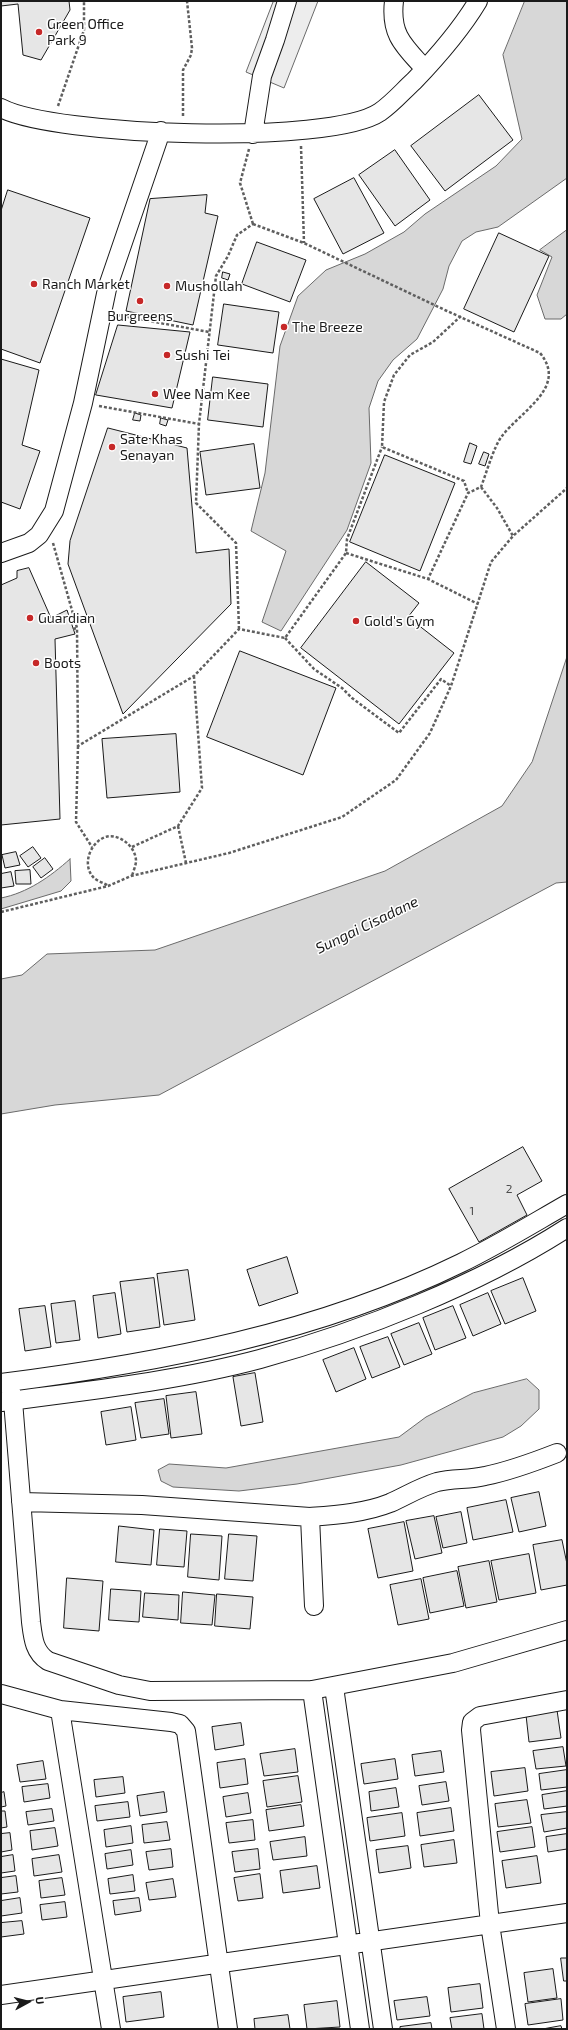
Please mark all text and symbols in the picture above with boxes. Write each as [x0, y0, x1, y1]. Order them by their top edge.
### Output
place label: Green Office Park 9 [47, 16, 124, 48]
marker: Green Office Park 9 [34, 27, 44, 37]
place label: Ranch Market [42, 276, 130, 292]
place label: Mushollah [175, 278, 243, 294]
marker: Ranch Market [29, 279, 39, 289]
marker: Mushollah [162, 281, 172, 291]
marker: Burgreens [135, 296, 145, 306]
place label: Burgreens [107, 308, 173, 324]
place label: The Breeze [292, 319, 363, 335]
marker: The Breeze [279, 322, 289, 332]
place label: Sushi Tei [175, 347, 230, 363]
marker: Sushi Tei [162, 350, 172, 360]
place label: Wee Nam Kee [163, 386, 250, 402]
marker: Wee Nam Kee [150, 389, 160, 399]
place label: Sate Khas Senayan [120, 431, 183, 464]
marker: Sate Khas Senayan [107, 442, 117, 452]
place label: Guardian [38, 610, 95, 626]
marker: Guardian [25, 613, 35, 623]
place label: Gold's Gym [364, 613, 435, 629]
marker: Gold's Gym [351, 616, 361, 626]
place label: Boots [44, 655, 81, 671]
marker: Boots [31, 658, 41, 668]
water label: Sungai Cisadane [313, 892, 421, 958]
house number: 2 [506, 1182, 512, 1196]
house number: 1 [470, 1204, 474, 1218]
north arrow [8, 1982, 48, 2022]
text: U [33, 1996, 47, 2005]

